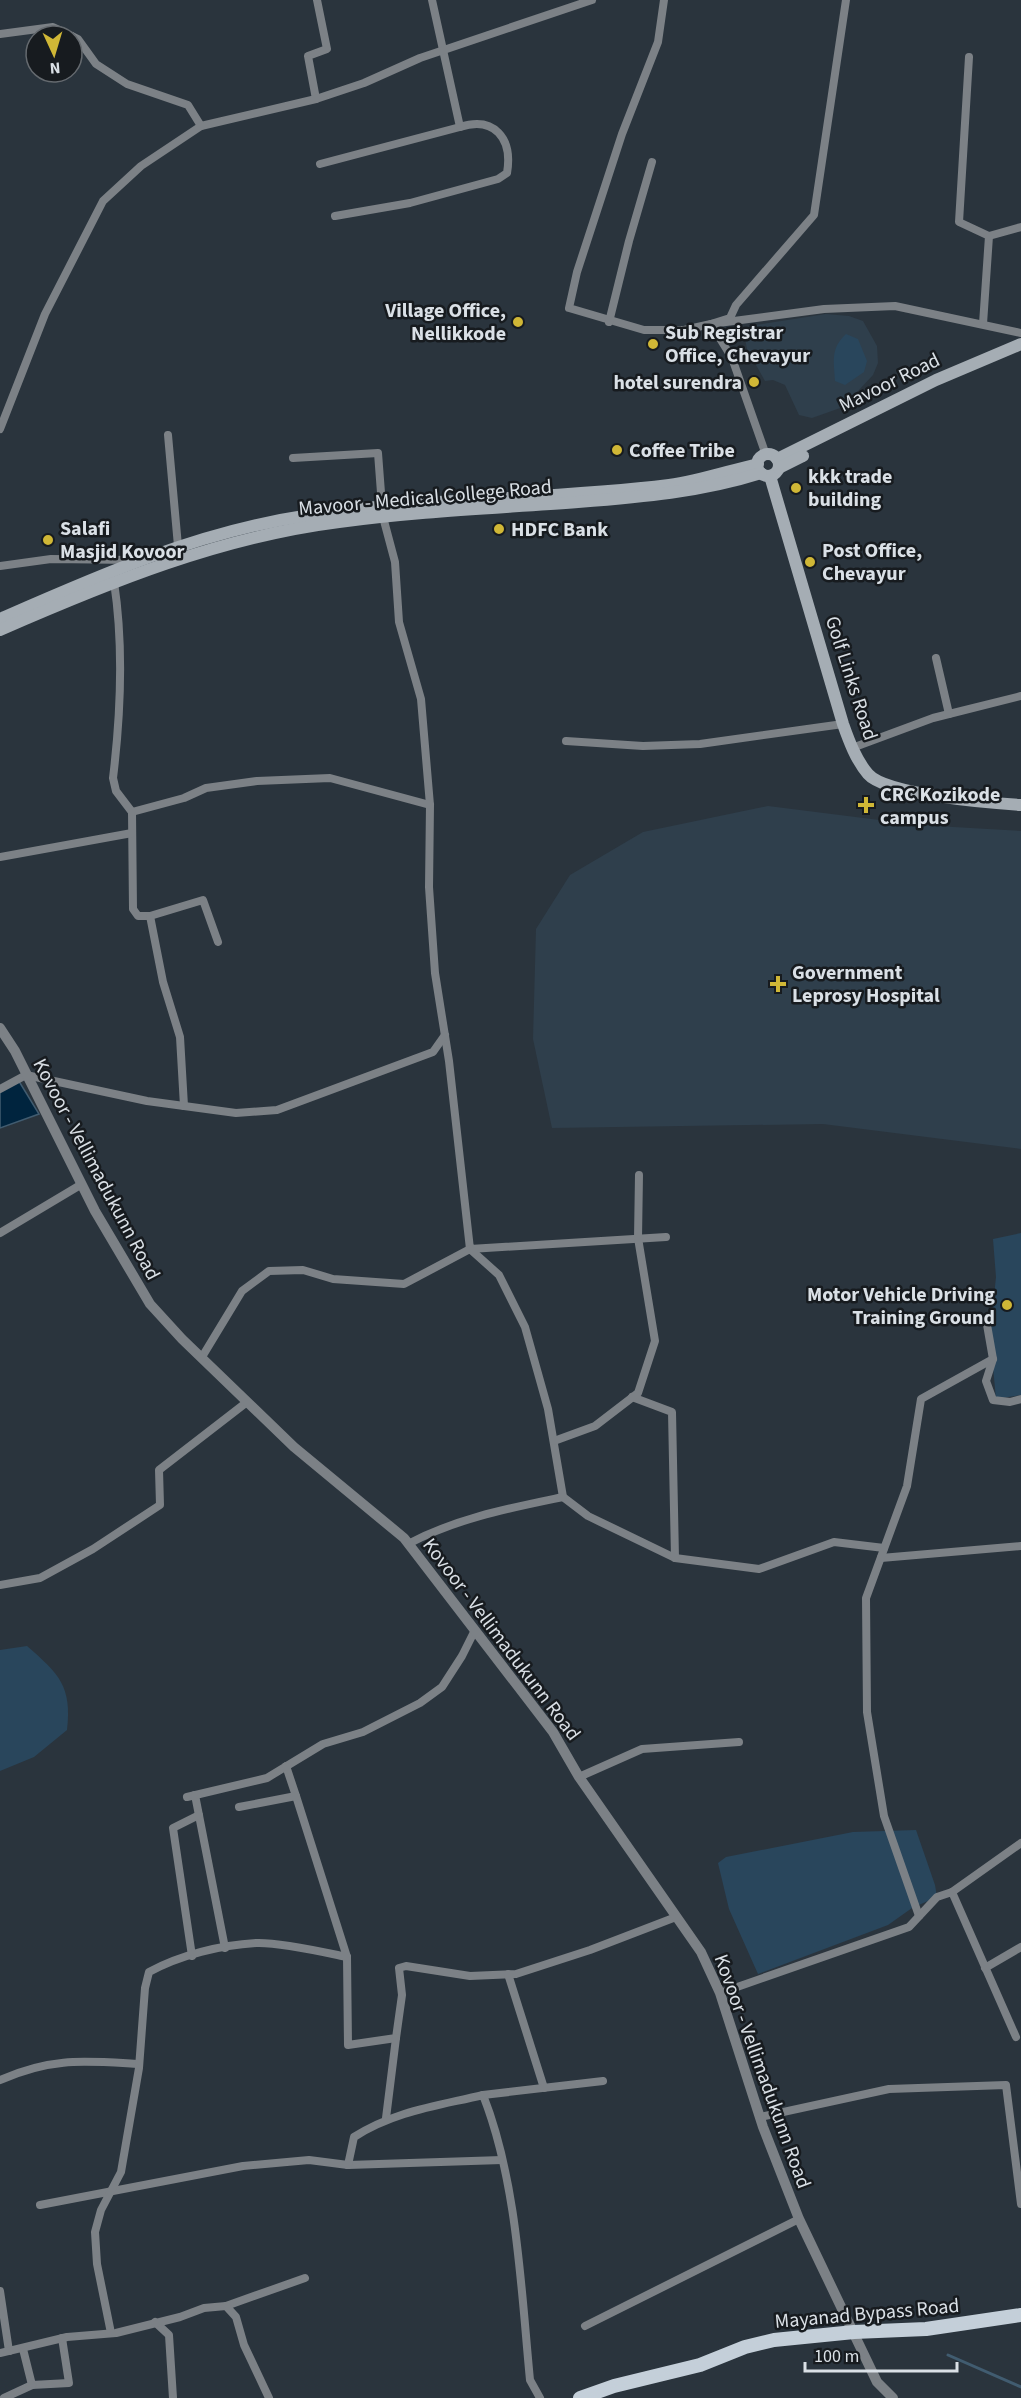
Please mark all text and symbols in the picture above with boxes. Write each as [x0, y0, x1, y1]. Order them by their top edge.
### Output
north arrow [24, 24, 84, 84]
text: N [49, 57, 61, 79]
place label: Village Office, Nellikkode [384, 297, 506, 348]
marker: Village Office, Nellikkode [511, 315, 525, 329]
place label: Sub Registrar Office, Chevayur [665, 319, 810, 370]
marker: Sub Registrar Office, Chevayur [646, 337, 660, 351]
street label: Mavoor Road [834, 346, 945, 419]
place label: hotel surendra [613, 369, 742, 397]
marker: hotel surendra [747, 375, 761, 389]
place label: Coffee Tribe [629, 437, 735, 465]
marker: Coffee Tribe [610, 443, 624, 457]
place label: kkk trade building [808, 463, 892, 514]
street label: Mavoor - Medical College Road [297, 473, 553, 523]
marker: kkk trade building [789, 481, 803, 495]
place label: Salafi Masjid Kovoor [60, 515, 185, 566]
place label: HDFC Bank [511, 516, 608, 544]
marker: HDFC Bank [492, 522, 506, 536]
marker: Salafi Masjid Kovoor [41, 533, 55, 547]
place label: Post Office, Chevayur [822, 537, 922, 588]
marker: Post Office, Chevayur [803, 555, 817, 569]
street label: Golf Links Road [818, 613, 884, 744]
place label: CRC Kozikode campus [880, 781, 1000, 832]
marker: CRC Kozikode campus [857, 796, 875, 814]
place label: Government Leprosy Hospital [792, 959, 940, 1010]
marker: Government Leprosy Hospital [769, 975, 787, 993]
street label: Kovoor - Vellimadukunn Road [26, 1054, 167, 1285]
place label: Motor Vehicle Driving Training Ground [807, 1281, 995, 1332]
marker: Motor Vehicle Driving Training Ground [1000, 1298, 1014, 1312]
street label: Kovoor - Vellimadukunn Road [416, 1532, 587, 1747]
street label: Kovoor - Vellimadukunn Road [707, 1950, 818, 2192]
street label: Mayanad Bypass Road [774, 2292, 961, 2336]
scale bar [805, 2335, 956, 2373]
text: 100 m [814, 2344, 859, 2369]

